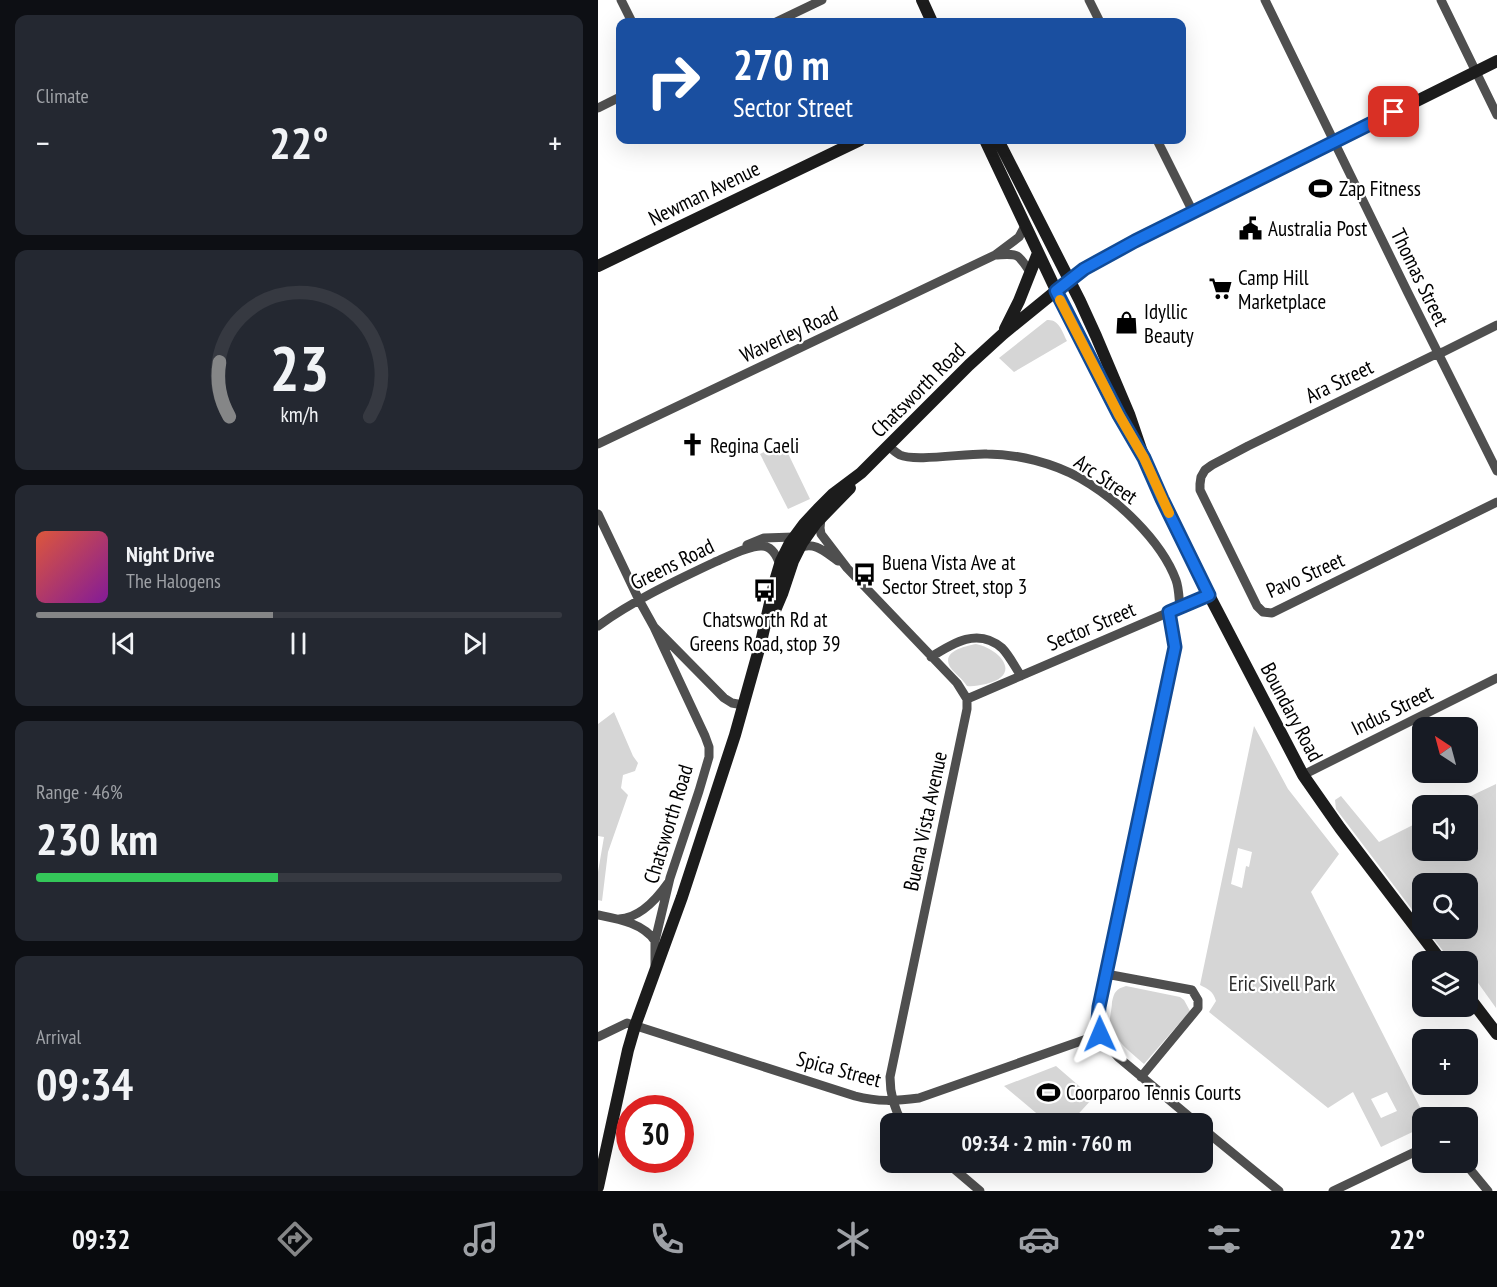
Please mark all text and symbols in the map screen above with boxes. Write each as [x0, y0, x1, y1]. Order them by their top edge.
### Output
text: 270 m [733, 37, 830, 92]
icon: right [634, 42, 712, 120]
text: Climate [36, 83, 89, 109]
pin [1368, 86, 1419, 137]
text: Sector Street [733, 90, 853, 124]
icon: arrive [1377, 95, 1410, 128]
text: 22° [269, 113, 329, 171]
text: − [36, 121, 50, 164]
text: + [548, 121, 562, 164]
street label: Newman Avenue [644, 154, 764, 232]
sports icon: Zap Fitness [1308, 175, 1334, 201]
place label: Zap Fitness [1339, 175, 1421, 202]
public building icon: Australia Post [1237, 215, 1263, 241]
place label: Australia Post [1268, 215, 1367, 242]
street label: Thomas Street [1385, 224, 1455, 330]
place label: Camp Hill Marketplace [1238, 264, 1326, 315]
supermarket icon: Camp Hill Marketplace [1207, 276, 1233, 302]
place label: Idyllic Beauty [1144, 298, 1194, 349]
street label: Waverley Road [736, 300, 842, 368]
shop icon: Idyllic Beauty [1113, 310, 1139, 336]
text: 23 [269, 327, 329, 408]
street label: Chatsworth Road [865, 337, 971, 443]
street label: Ara Street [1301, 353, 1377, 409]
text: km/h [280, 401, 318, 429]
church icon: Regina Caeli [679, 432, 705, 458]
place label: Regina Caeli [710, 432, 799, 459]
street label: Arc Street [1069, 448, 1143, 510]
street label: Greens Road [626, 532, 718, 596]
text: Night Drive [126, 540, 215, 568]
street label: Pavo Street [1262, 546, 1348, 604]
place label: Buena Vista Ave at Sector Street, stop 3 [882, 549, 1027, 600]
bus stop icon: Buena Vista Ave at Sector Street, stop 3 [851, 561, 877, 587]
text: The Halogens [126, 568, 221, 594]
bus stop icon: Chatsworth Rd at Greens Road, stop 39 [752, 578, 778, 604]
street label: Sector Street [1043, 595, 1139, 657]
place label: Chatsworth Rd at Greens Road, stop 39 [689, 606, 841, 657]
icon: previous [107, 627, 140, 660]
icon: pause [282, 627, 315, 660]
icon: next [458, 627, 491, 660]
street label: Boundary Road [1255, 658, 1329, 766]
street label: Indus Street [1347, 679, 1437, 741]
north arrow [1412, 717, 1478, 783]
map controls [1412, 717, 1478, 1173]
street label: Buena Vista Avenue [897, 749, 953, 893]
street label: Chatsworth Road [637, 761, 699, 887]
text: Range · 46% [36, 779, 123, 805]
button: sound [1412, 795, 1478, 861]
text: 230 km [36, 809, 158, 867]
button: search [1412, 873, 1478, 939]
button: layers [1412, 951, 1478, 1017]
park label: Eric Sivell Park [1229, 970, 1335, 997]
position arrow [1068, 1002, 1132, 1066]
text: Arrival [36, 1024, 81, 1050]
button: + [1412, 1029, 1478, 1095]
street label: Spica Street [794, 1045, 884, 1093]
text: 09:34 [36, 1054, 133, 1112]
sports icon: Coorparoo Tennis Courts [1035, 1079, 1061, 1105]
place label: Coorparoo Tennis Courts [1066, 1079, 1241, 1106]
speed limit sign: 30 [616, 1095, 694, 1173]
button: − [1412, 1107, 1478, 1173]
text: 09:34 · 2 min · 760 m [961, 1129, 1132, 1157]
icon: directions [274, 1218, 316, 1260]
icon: music [460, 1218, 502, 1260]
icon: phone [646, 1218, 688, 1260]
icon: climate [832, 1218, 874, 1260]
icon: car [1018, 1218, 1060, 1260]
icon: filters [1203, 1218, 1245, 1260]
text: 09:32 [72, 1222, 130, 1256]
text: 22° [1389, 1222, 1425, 1256]

